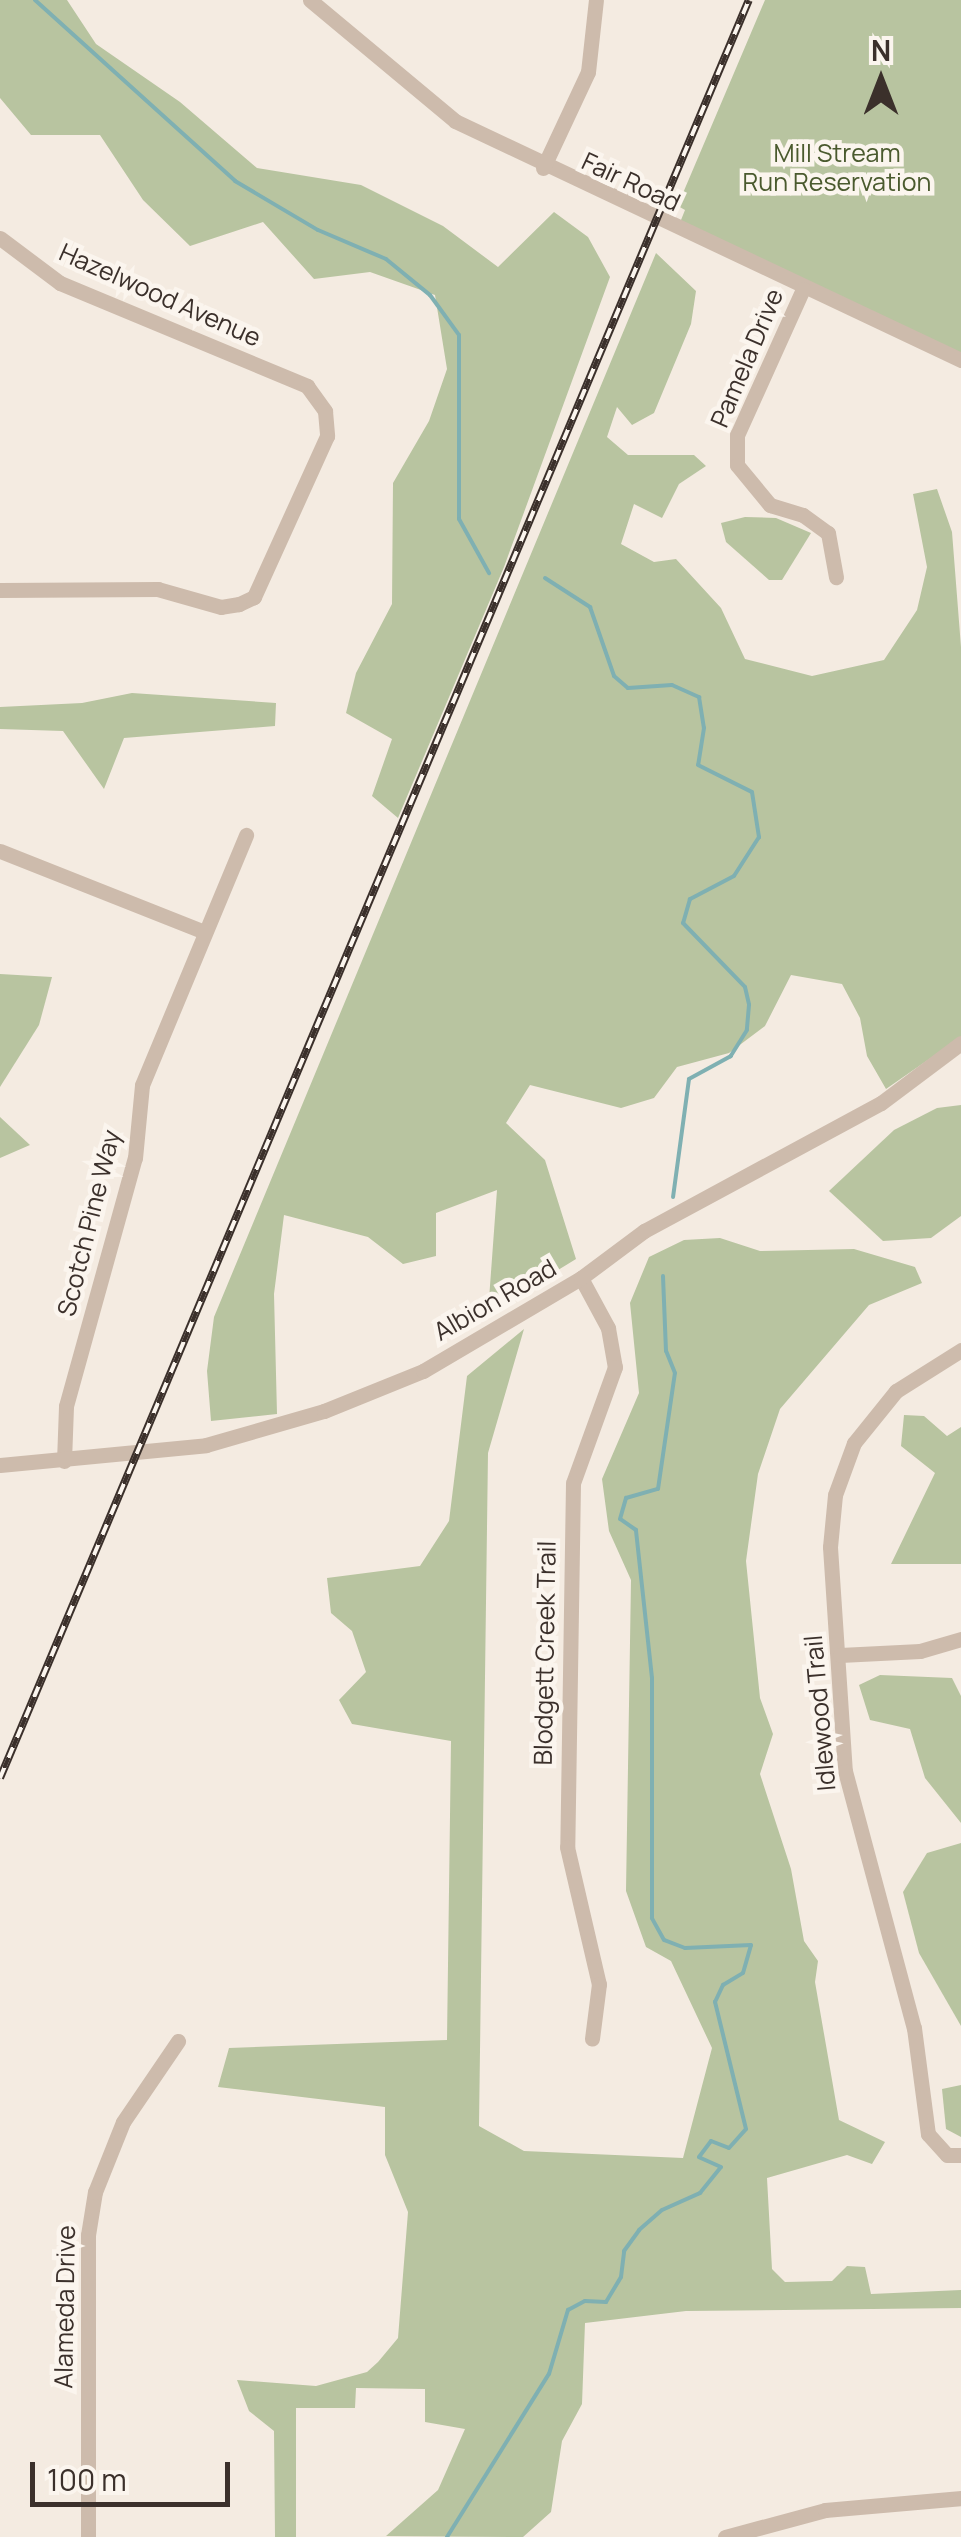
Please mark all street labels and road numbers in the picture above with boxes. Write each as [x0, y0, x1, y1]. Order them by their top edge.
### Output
street label: Fair Road [577, 146, 685, 218]
street label: Hazelwood Avenue [55, 237, 265, 353]
street label: Pamela Drive [704, 284, 790, 432]
street label: Scotch Pine Way [51, 1127, 127, 1319]
street label: Albion Road [429, 1253, 561, 1347]
street label: Blodgett Creek Trail [528, 1540, 562, 1766]
street label: Idlewood Trail [798, 1634, 842, 1792]
street label: Alameda Drive [49, 2225, 81, 2389]

